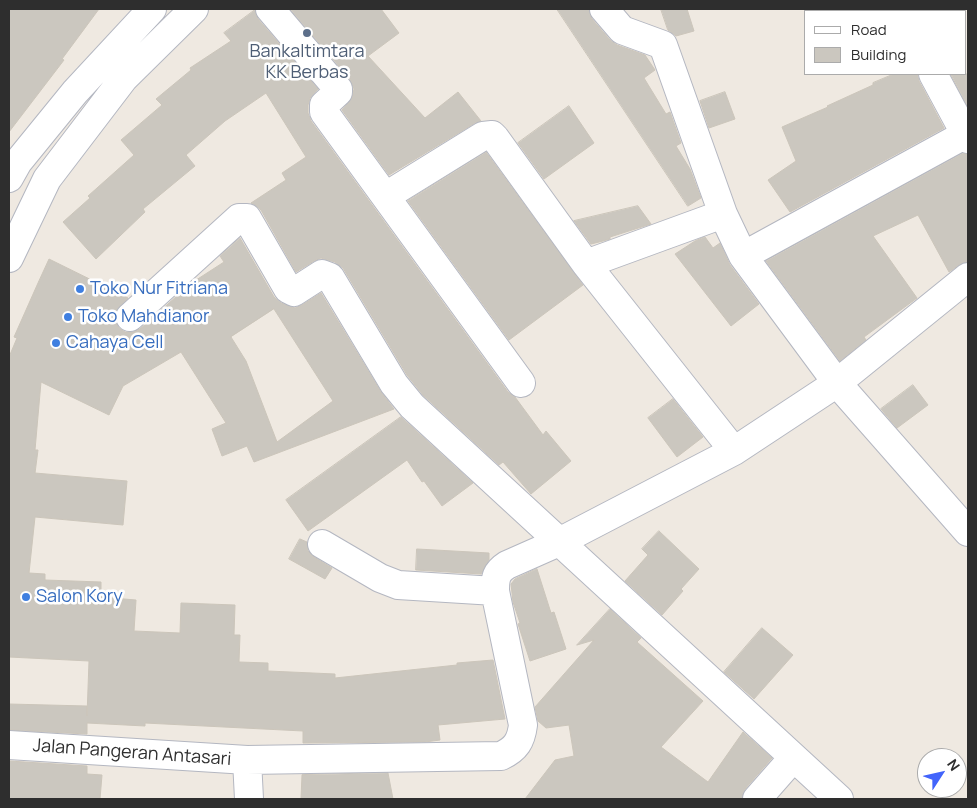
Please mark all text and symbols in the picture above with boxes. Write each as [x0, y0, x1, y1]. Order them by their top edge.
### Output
legend [804, 10, 967, 75]
text: Road [851, 19, 887, 40]
marker: Bankaltimtara KK Berbas [301, 27, 313, 39]
place label: Bankaltimtara KK Berbas [250, 41, 364, 84]
text: Building [851, 44, 906, 65]
place label: Toko Nur Fitriana [90, 278, 228, 300]
marker: Toko Nur Fitriana [74, 283, 86, 295]
place label: Toko Mahdianor [78, 306, 209, 328]
marker: Toko Mahdianor [62, 311, 74, 323]
place label: Cahaya Cell [66, 332, 164, 354]
marker: Cahaya Cell [50, 337, 62, 349]
place label: Salon Kory [36, 586, 123, 608]
marker: Salon Kory [20, 591, 32, 603]
street label: Jalan Pangeran Antasari [32, 735, 232, 771]
north arrow [917, 748, 967, 798]
text: N [943, 755, 965, 774]

